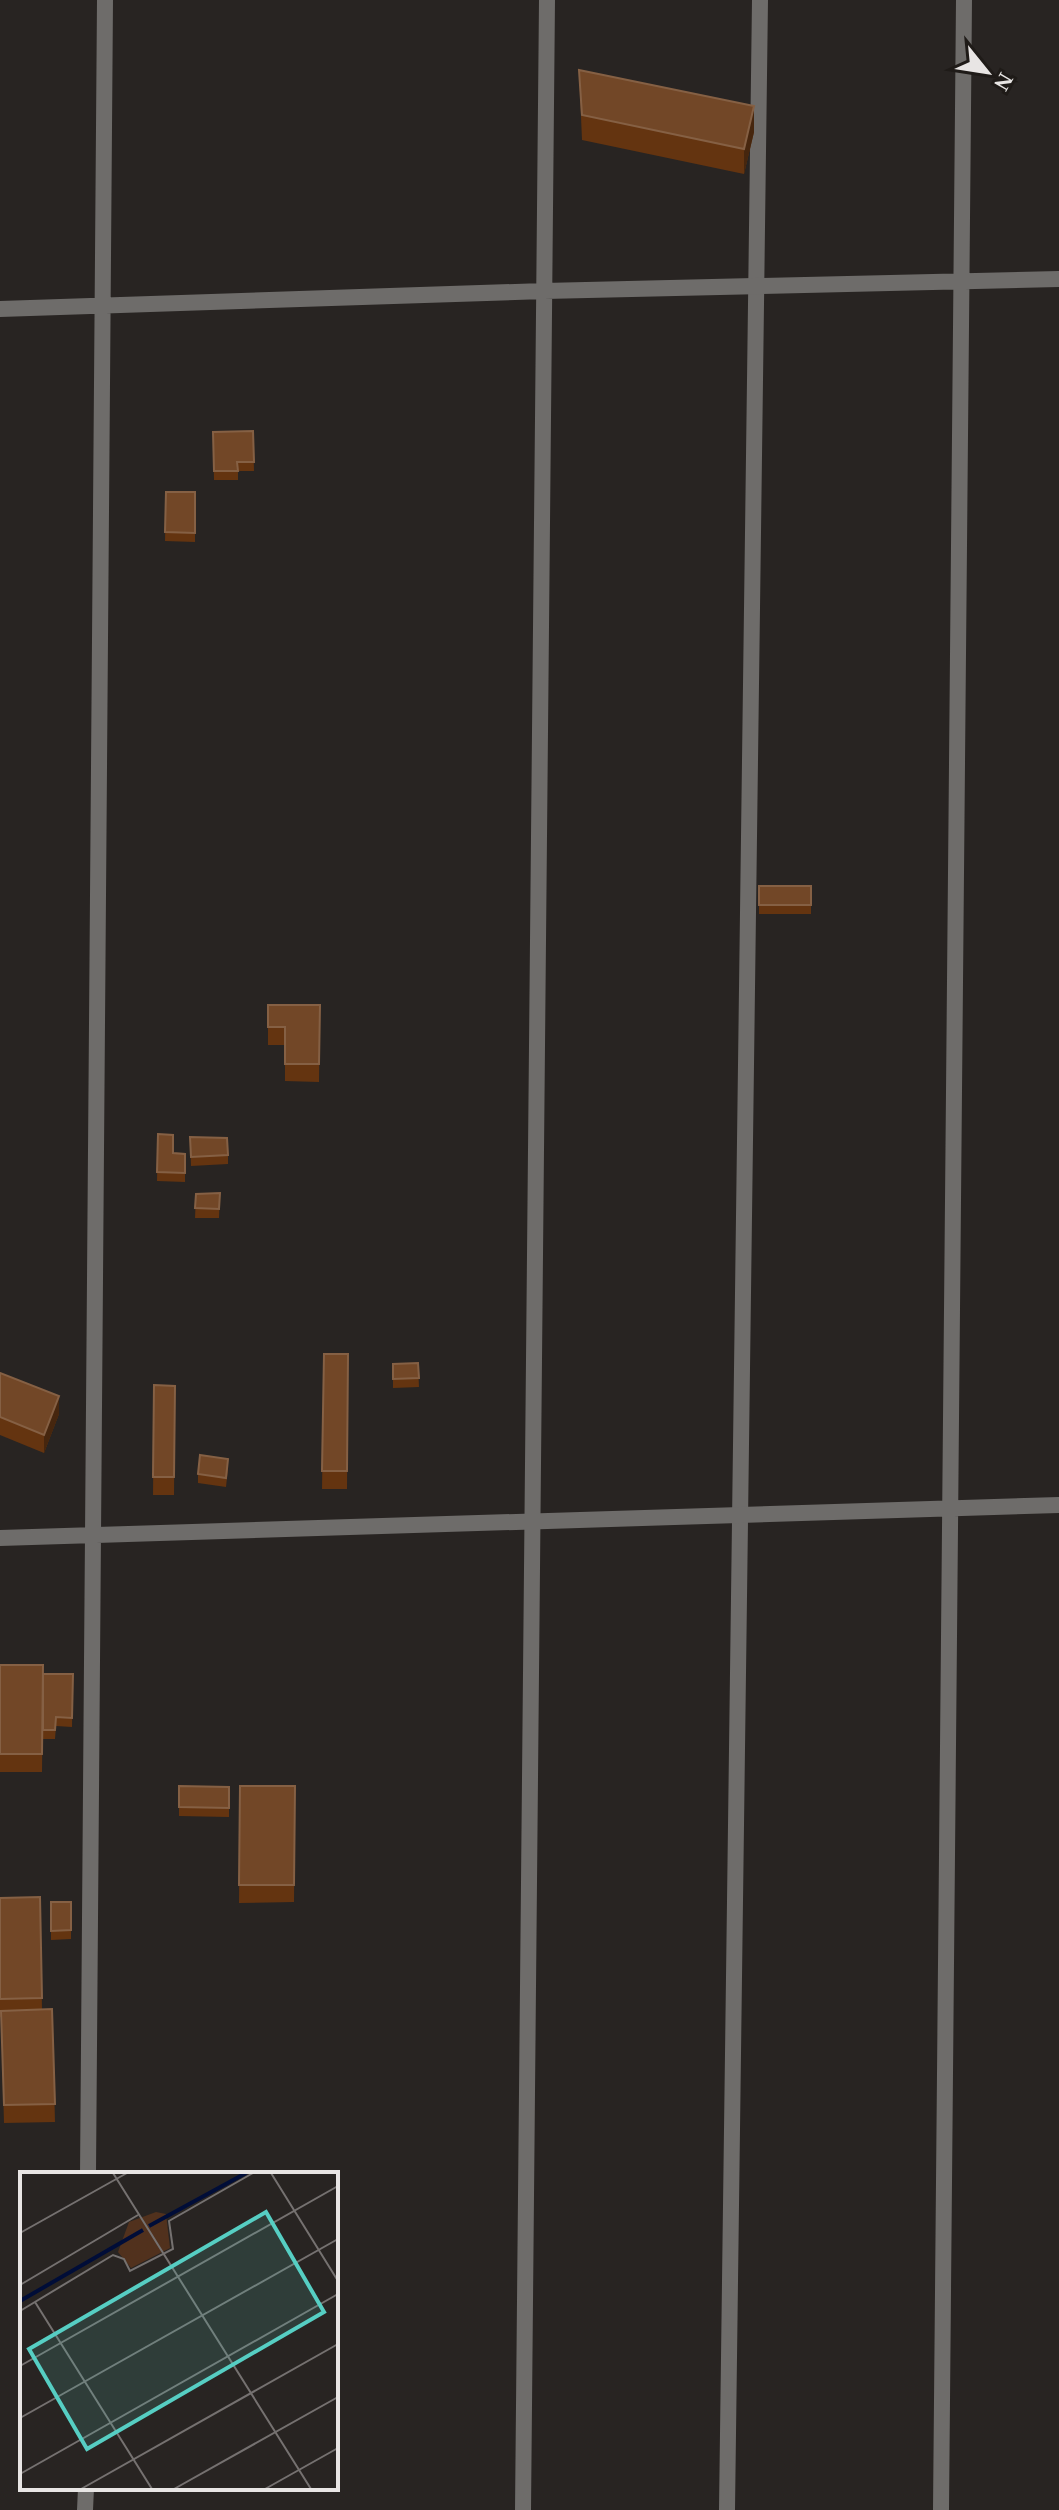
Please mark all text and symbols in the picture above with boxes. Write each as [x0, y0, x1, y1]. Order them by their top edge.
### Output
north arrow [947, 32, 1027, 112]
text: N [989, 69, 1019, 95]
inset map [20, 2172, 338, 2490]

